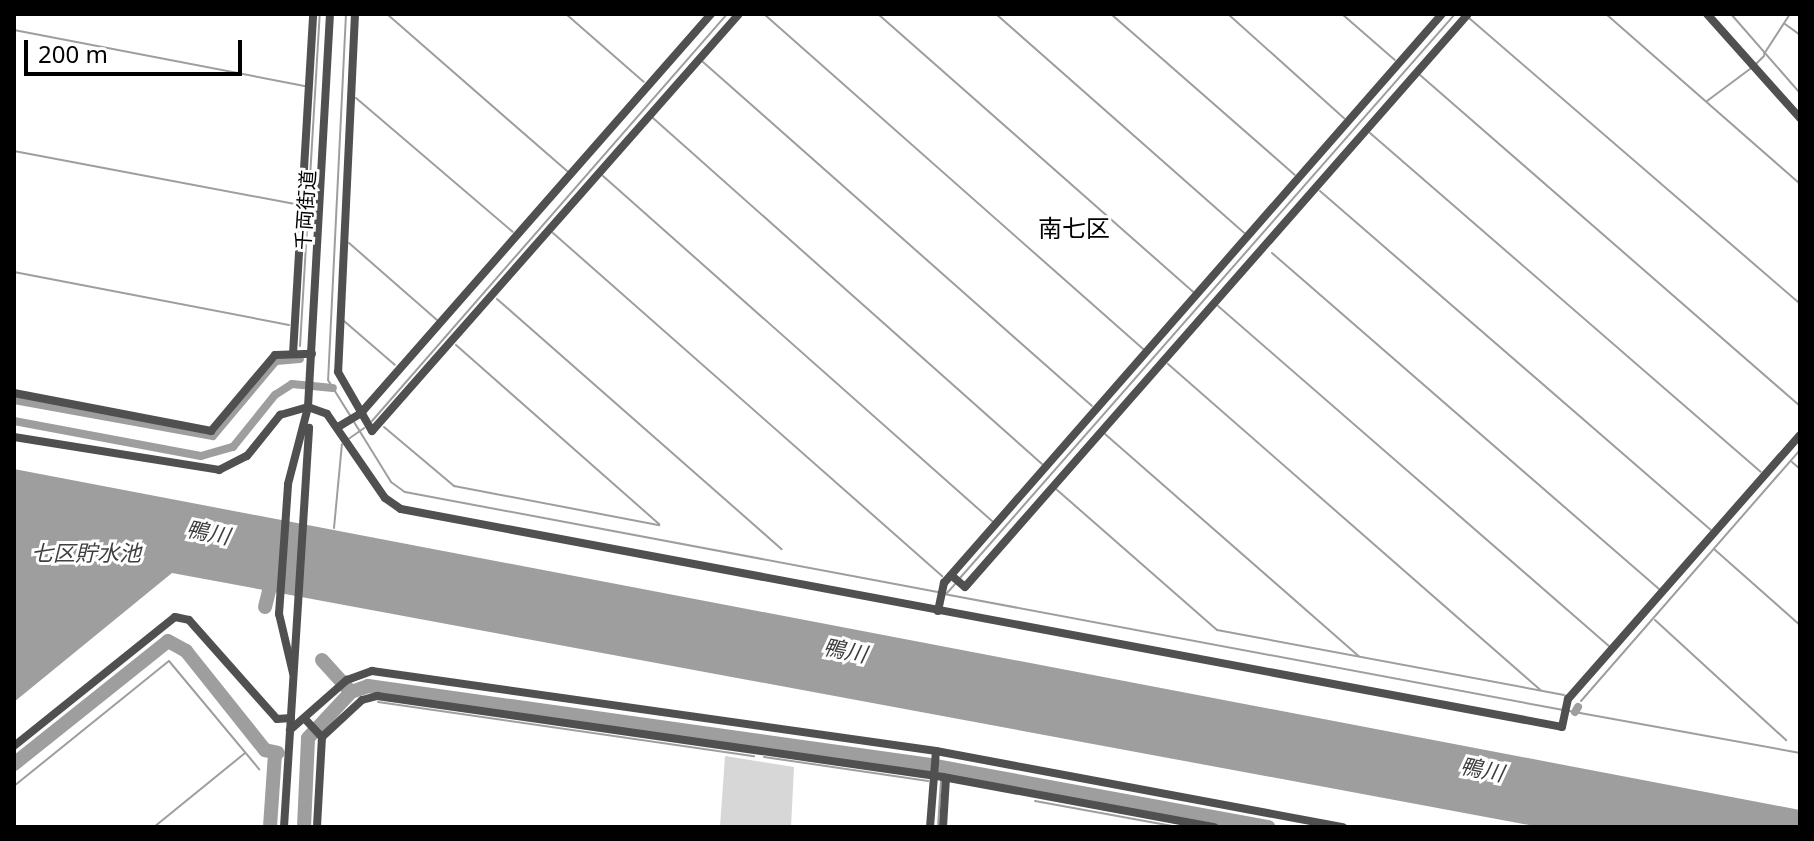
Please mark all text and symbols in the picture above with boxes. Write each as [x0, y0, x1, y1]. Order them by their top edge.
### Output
scale bar [28, 24, 246, 74]
text: 200 m [38, 37, 108, 70]
street label: 千両街道 [290, 169, 320, 251]
district label: 南七区 [1038, 214, 1110, 242]
water label: 鴨川 [184, 515, 232, 549]
water label: 七区貯水池 [31, 540, 141, 566]
water label: 鴨川 [821, 633, 869, 667]
water label: 鴨川 [1458, 752, 1506, 786]

